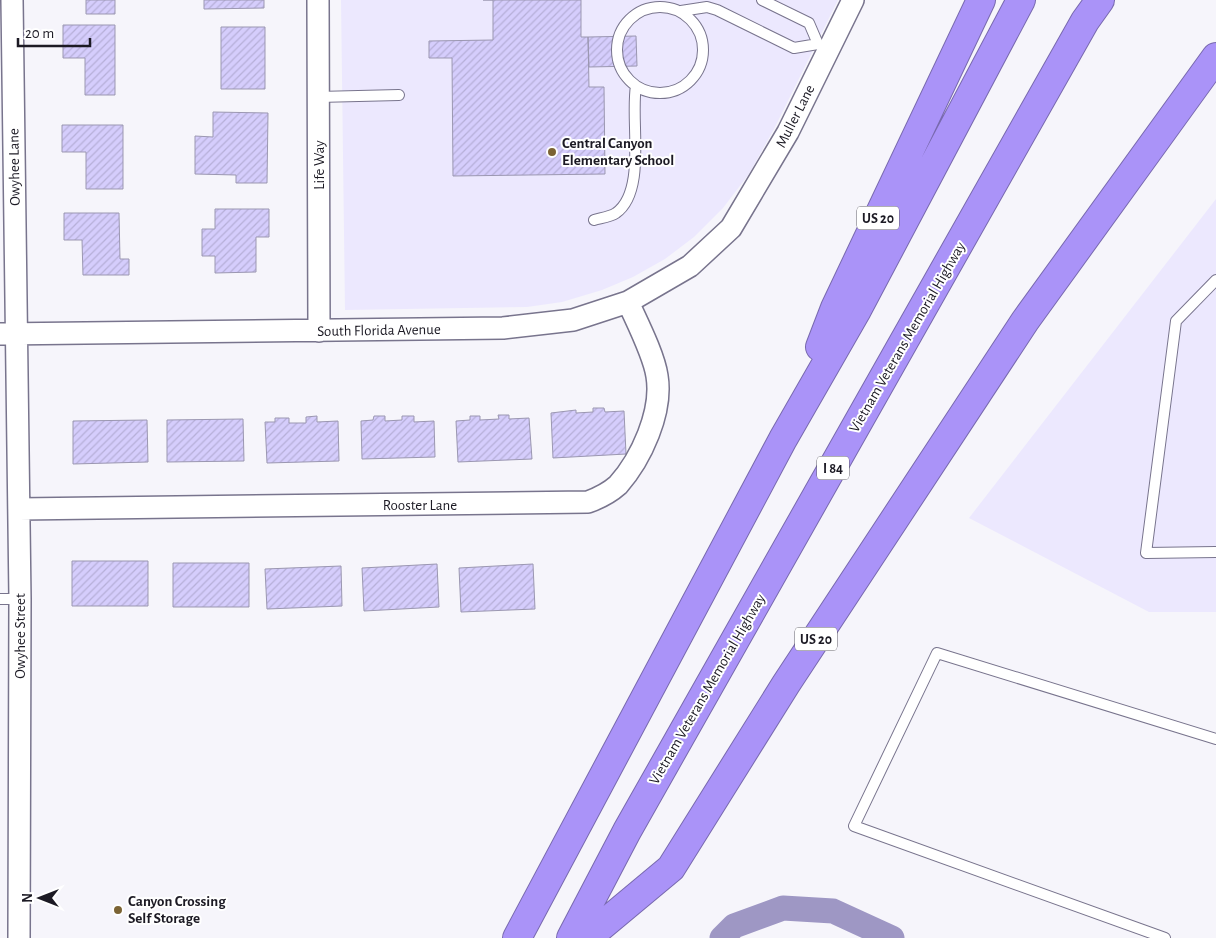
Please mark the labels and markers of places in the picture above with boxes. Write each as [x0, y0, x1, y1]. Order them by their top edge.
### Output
place label: Central Canyon Elementary School [562, 136, 674, 168]
marker: Central Canyon Elementary School [546, 146, 558, 158]
place label: Canyon Crossing Self Storage [128, 894, 226, 926]
marker: Canyon Crossing Self Storage [112, 904, 124, 916]

